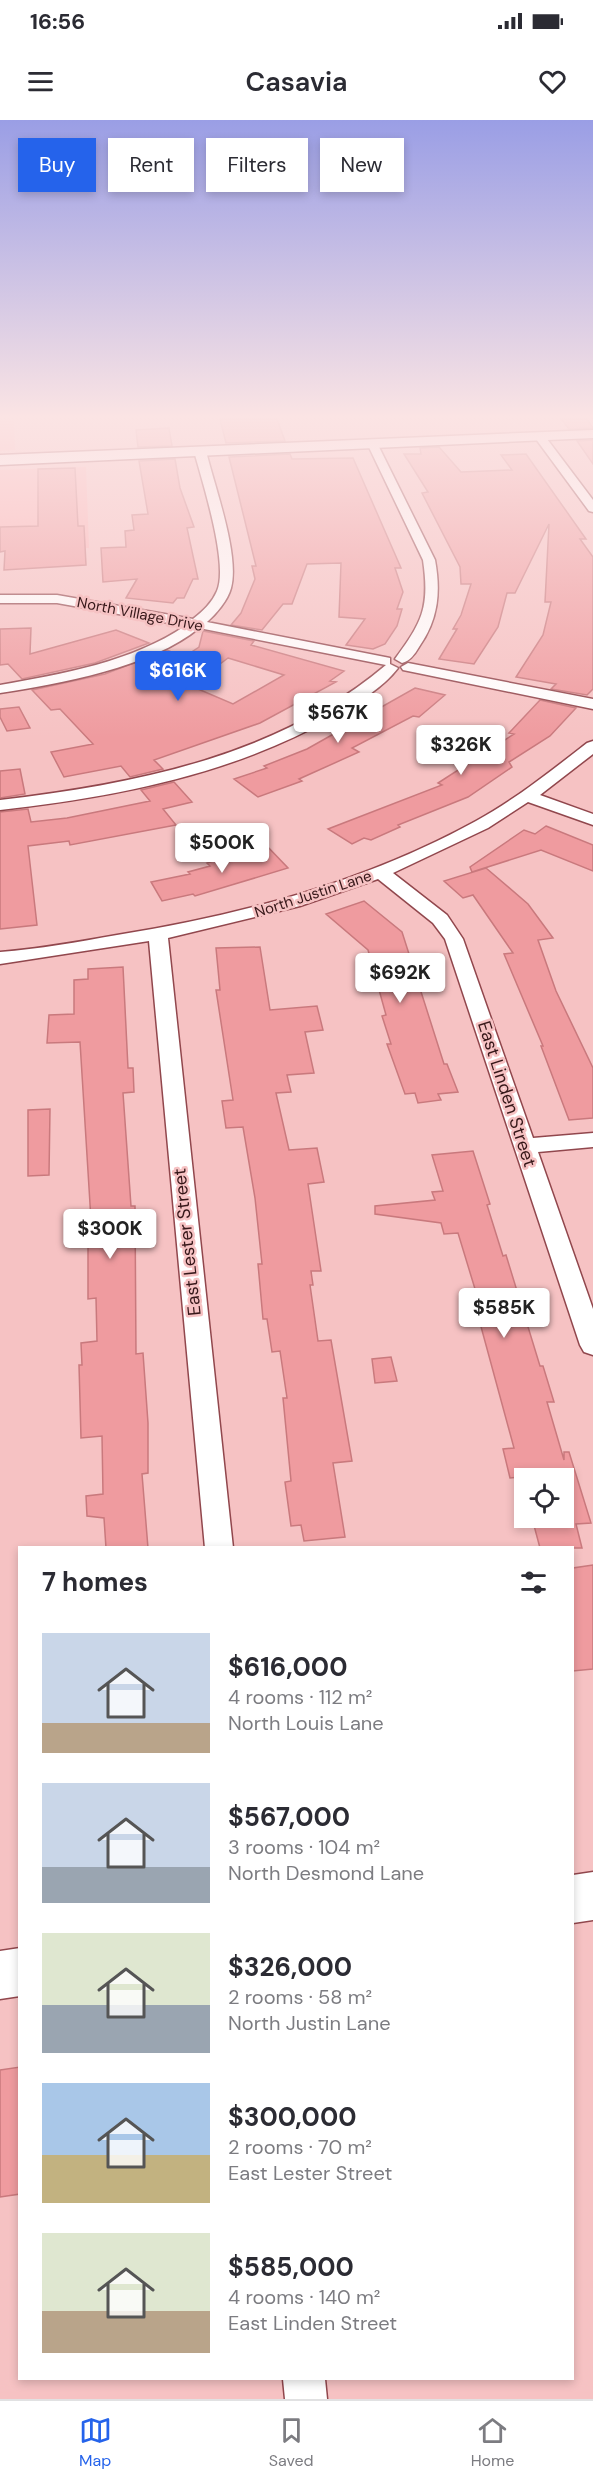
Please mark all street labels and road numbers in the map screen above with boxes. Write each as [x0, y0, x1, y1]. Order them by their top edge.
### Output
street label: North Village Drive [75, 592, 205, 636]
street label: North Justin Lane [252, 866, 374, 922]
street label: East Linden Street [472, 1018, 542, 1170]
street label: East Lester Street [167, 1167, 207, 1317]

